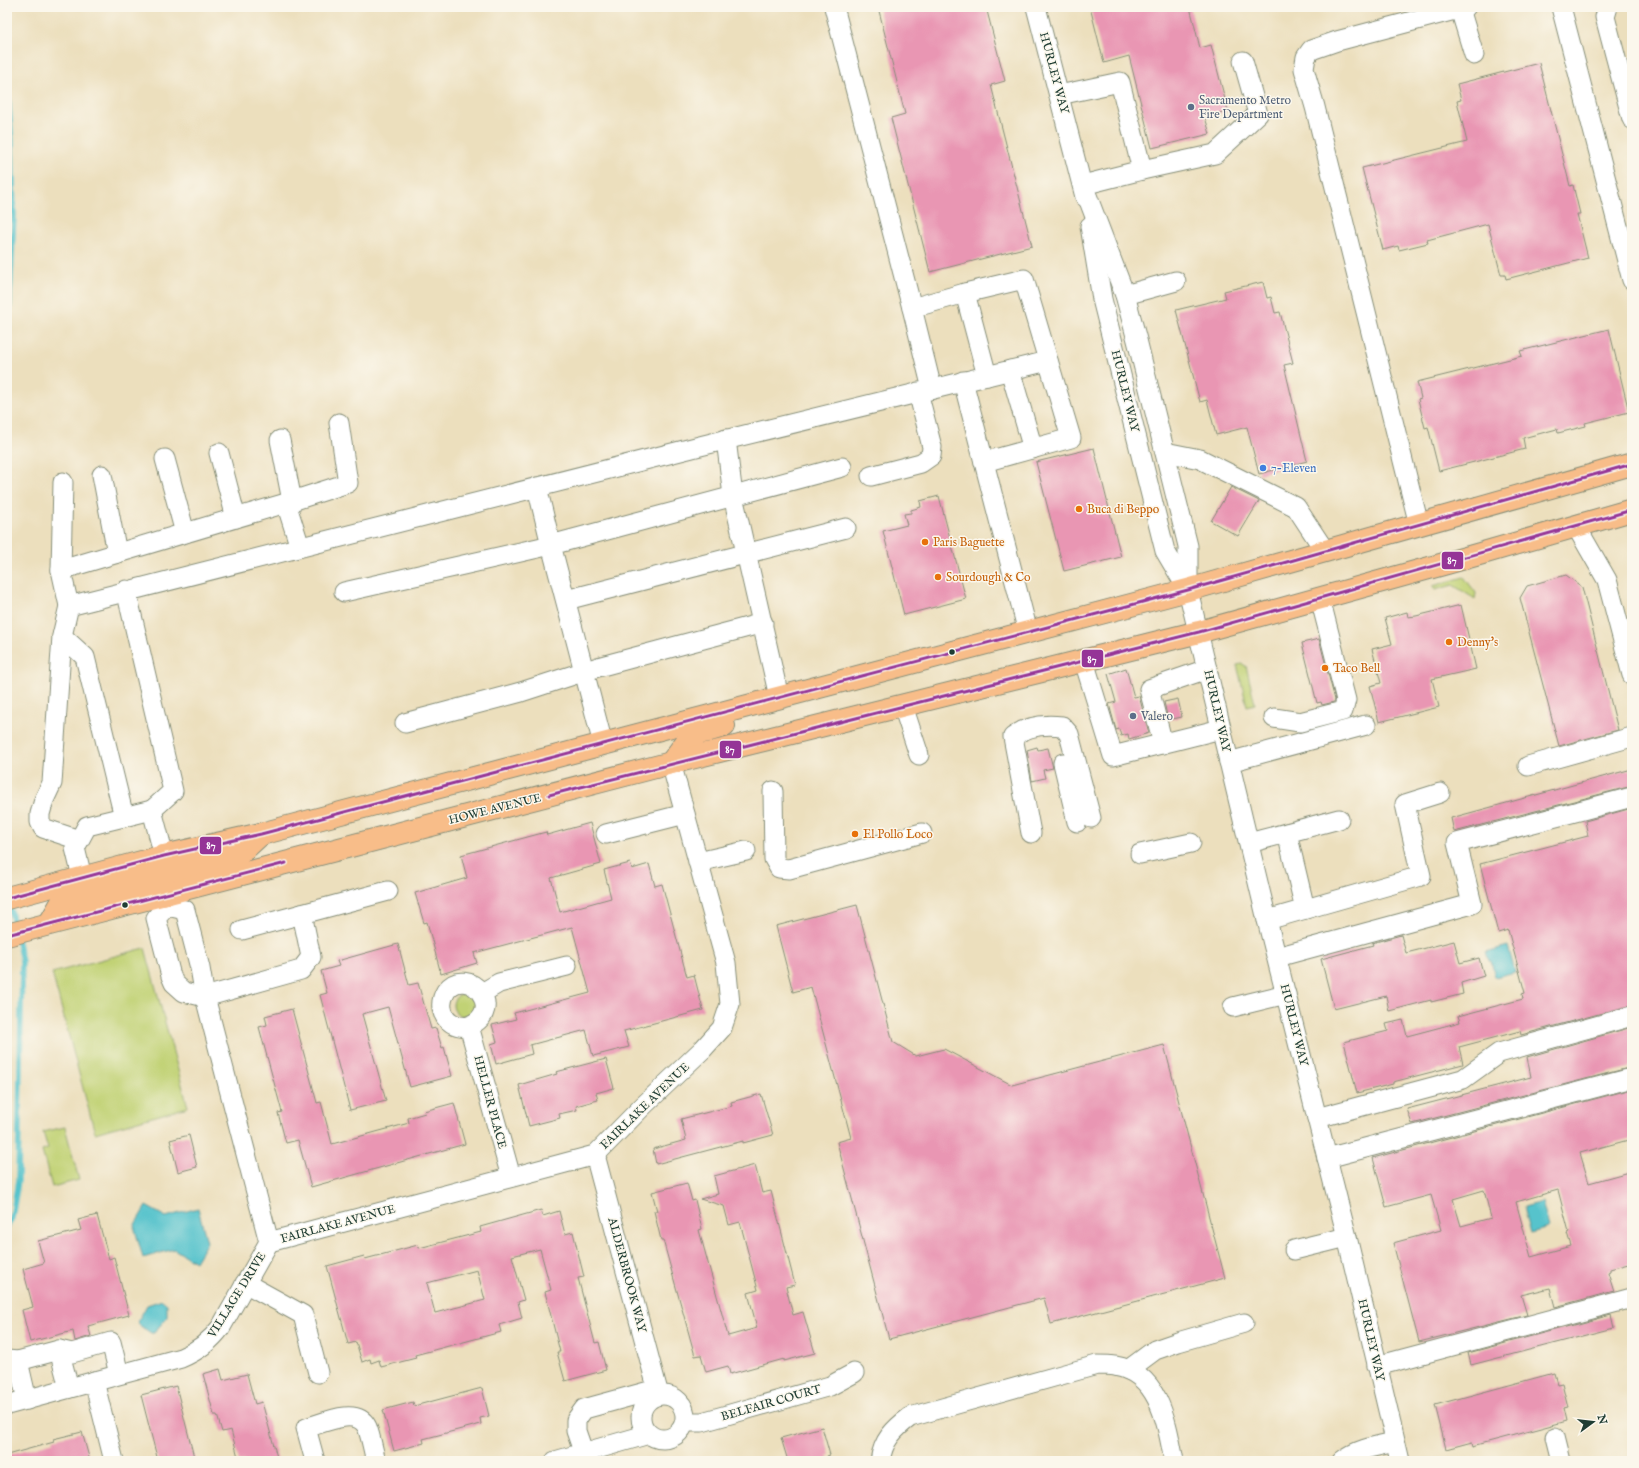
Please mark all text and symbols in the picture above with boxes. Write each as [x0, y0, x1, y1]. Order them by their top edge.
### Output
street label: HURLEY WAY [1036, 30, 1072, 116]
place label: Sacramento Metro Fire Department [1199, 93, 1292, 123]
marker: Sacramento Metro Fire Department [1186, 102, 1196, 112]
street label: HURLEY WAY [1108, 348, 1143, 434]
place label: 7-Eleven [1271, 461, 1317, 476]
marker: 7-Eleven [1258, 463, 1268, 473]
place label: Buca di Beppo [1087, 502, 1160, 518]
marker: Buca di Beppo [1074, 504, 1084, 514]
place label: Paris Baguette [933, 535, 1005, 550]
marker: Paris Baguette [920, 537, 930, 547]
line badge: 87 [1441, 551, 1464, 570]
text: 87 [1447, 554, 1457, 568]
place label: Sourdough & Co [946, 570, 1031, 585]
marker: Sourdough & Co [933, 572, 943, 582]
place label: Denny's [1457, 635, 1498, 650]
marker: Denny's [1444, 637, 1454, 647]
unlabelled marker [947, 647, 957, 657]
line badge: 87 [1081, 649, 1104, 668]
text: 87 [1087, 653, 1097, 667]
place label: Taco Bell [1333, 661, 1381, 676]
marker: Taco Bell [1320, 663, 1330, 673]
street label: HURLEY WAY [1200, 668, 1234, 754]
place label: Valero [1140, 709, 1173, 724]
marker: Valero [1128, 711, 1138, 721]
line badge: 87 [719, 740, 742, 759]
text: 87 [725, 743, 735, 757]
street label: HOWE AVENUE [447, 790, 543, 828]
place label: El Pollo Loco [863, 827, 933, 842]
marker: El Pollo Loco [850, 829, 860, 839]
line badge: 87 [199, 836, 222, 855]
text: 87 [206, 839, 216, 853]
unlabelled marker [120, 900, 130, 910]
street label: HURLEY WAY [1277, 982, 1312, 1068]
street label: HELLER PLACE [470, 1054, 510, 1150]
street label: FAIRLAKE AVENUE [597, 1059, 693, 1153]
street label: FAIRLAKE AVENUE [279, 1201, 397, 1247]
street label: ALDERBROOK WAY [604, 1215, 650, 1335]
street label: VILLAGE DRIVE [204, 1249, 269, 1342]
street label: HURLEY WAY [1354, 1297, 1388, 1383]
street label: BELFAIR COURT [719, 1381, 823, 1424]
north arrow [1573, 1402, 1613, 1442]
text: N [1593, 1412, 1610, 1427]

